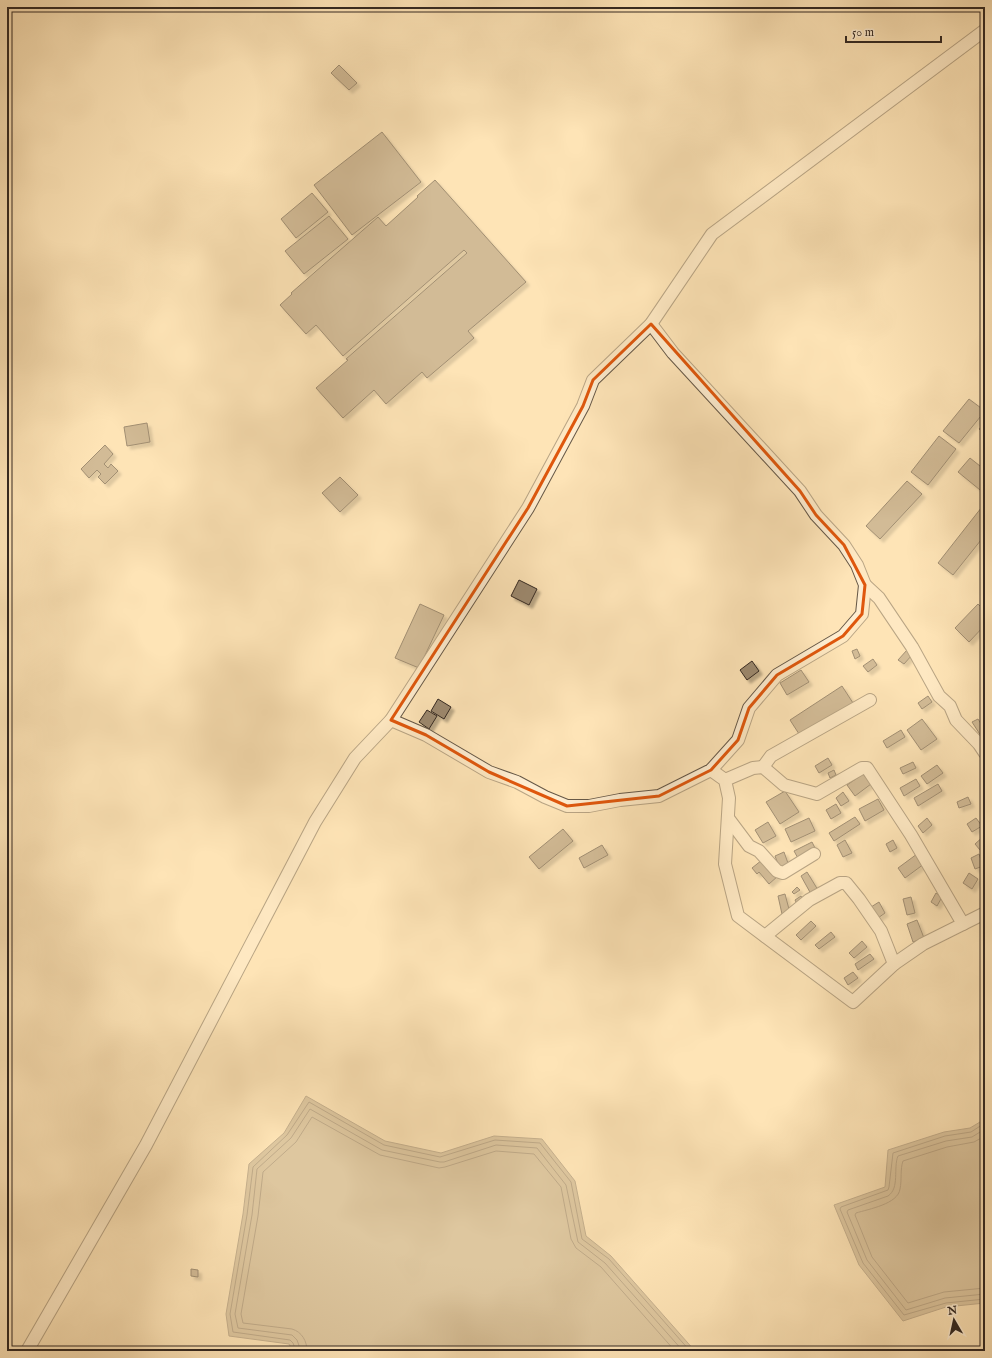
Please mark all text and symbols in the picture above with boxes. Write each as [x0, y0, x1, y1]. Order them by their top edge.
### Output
scale bar [846, 18, 941, 44]
text: 50 m [852, 25, 874, 40]
north arrow [934, 1300, 974, 1340]
text: N [946, 1303, 959, 1319]

